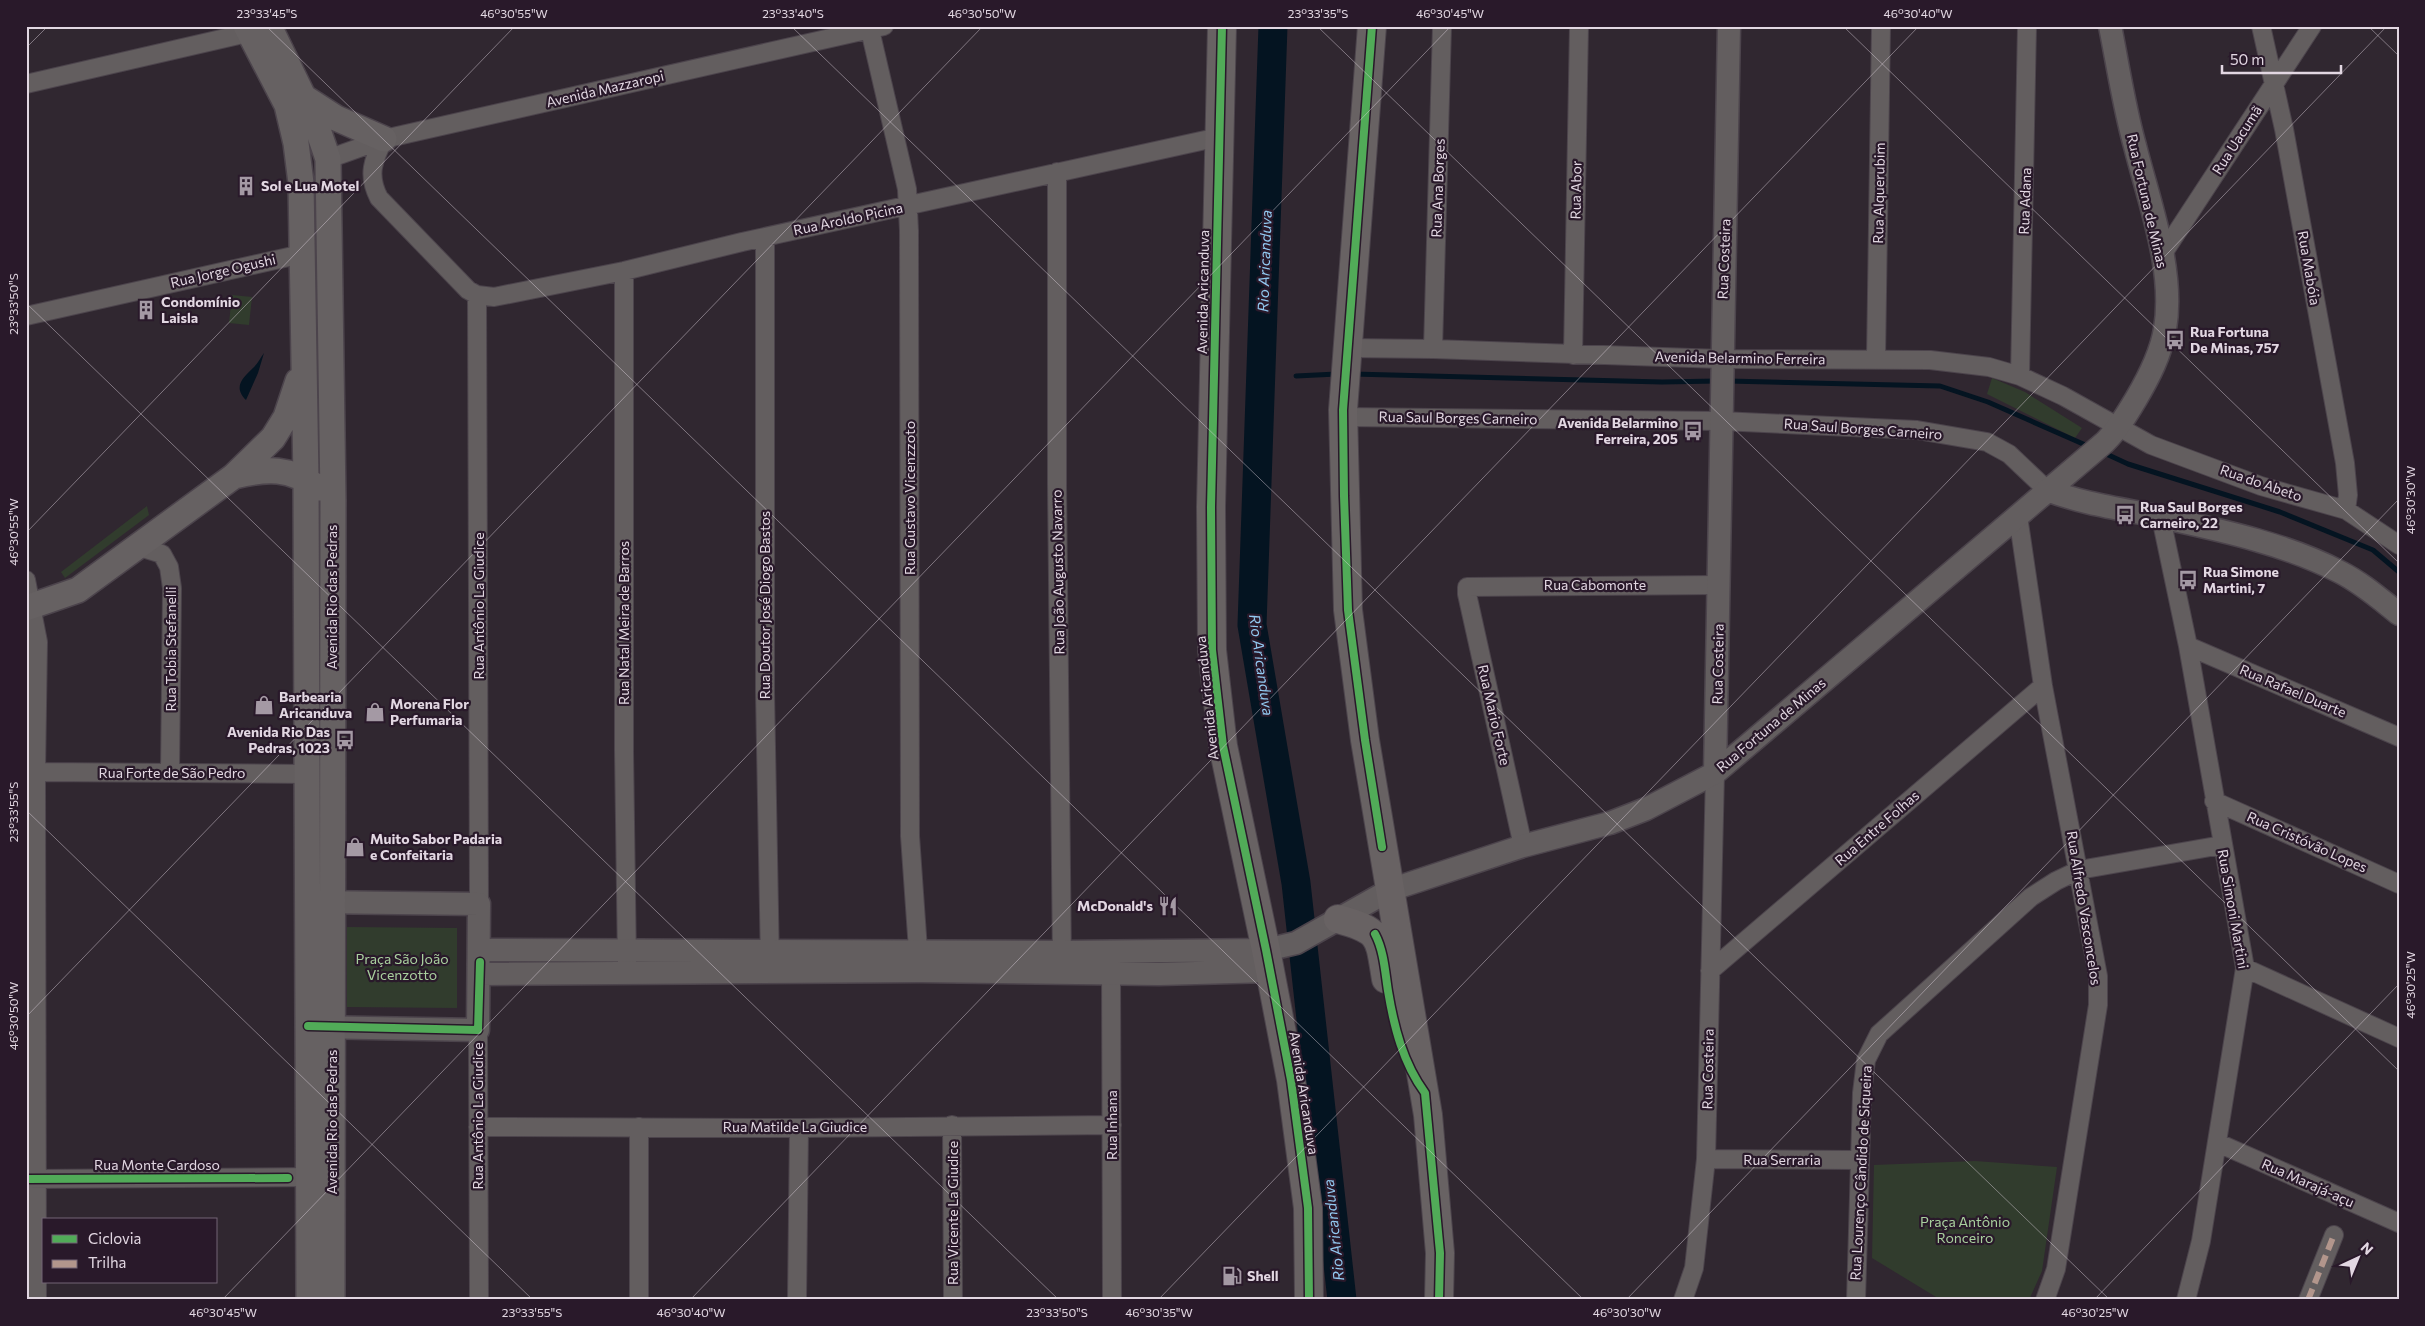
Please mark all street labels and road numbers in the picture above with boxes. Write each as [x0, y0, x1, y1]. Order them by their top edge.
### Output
street label: Avenida Mazzaropi [544, 67, 666, 110]
street label: Rua Uacumã [2208, 102, 2265, 177]
street label: Rua Fortuna de Minas [2124, 132, 2171, 270]
street label: Rua Ana Borges [1427, 138, 1448, 238]
street label: Rua Alquerubim [1869, 142, 1888, 244]
street label: Rua Abor [1566, 160, 1585, 220]
street label: Rua Adana [2015, 167, 2034, 235]
street label: Rua Aroldo Picina [792, 199, 904, 238]
street label: Rua Costeira [1714, 218, 1733, 300]
street label: Rua Mabóia [2295, 229, 2324, 306]
street label: Avenida Aricanduva [1193, 230, 1212, 354]
street label: Rua Jorge Ogushi [169, 250, 277, 291]
street label: Avenida Belarmino Ferreira [1654, 348, 1826, 367]
street label: Rua Saul Borges Carneiro [1378, 408, 1538, 427]
street label: Rua Saul Borges Carneiro [1783, 414, 1943, 443]
street label: Rua Gustavo Vicenzzoto [901, 421, 918, 575]
street label: Rua do Abeto [2218, 461, 2304, 504]
street label: Rua João Augusto Navarro [1048, 489, 1067, 655]
street label: Rua Doutor José Diogo Bastos [756, 511, 773, 699]
street label: Avenida Rio das Pedras [323, 525, 340, 669]
street label: Rua Antônio La Giudice [470, 532, 487, 680]
street label: Rua Natal Meira de Barros [615, 541, 632, 705]
street label: Rua Cabomonte [1544, 576, 1646, 593]
street label: Rua Tobia Stefanelli [162, 586, 179, 712]
street label: Rua Costeira [1708, 624, 1727, 704]
street label: Avenida Aricanduva [1192, 635, 1221, 761]
street label: Rua Rafael Duarte [2237, 660, 2349, 721]
street label: Rua Mario Forte [1475, 663, 1514, 767]
street label: Rua Fortuna de Minas [1713, 674, 1829, 775]
street label: Rua Forte de São Pedro [99, 764, 245, 781]
street label: Rua Entre Folhas [1831, 786, 1922, 869]
street label: Rua Cristóvão Lopes [2244, 807, 2370, 876]
street label: Rua Alfredo Vasconcelos [2064, 830, 2105, 986]
street label: Rua Simoni Martini [2215, 848, 2252, 970]
street label: Rua Costeira [1698, 1029, 1717, 1109]
street label: Avenida Aricanduva [1286, 1030, 1323, 1156]
street label: Rua Antônio La Giudice [469, 1042, 486, 1190]
street label: Avenida Rio das Pedras [323, 1050, 340, 1194]
street label: Rua Lourenço Cândido de Siqueira [1846, 1065, 1875, 1281]
street label: Rua Inhana [1103, 1090, 1120, 1160]
street label: Rua Matilde La Giudice [723, 1118, 867, 1135]
street label: Rua Vicente La Giudice [944, 1141, 961, 1285]
street label: Rua Serraria [1743, 1151, 1821, 1168]
street label: Rua Marajá-açu [2259, 1155, 2357, 1211]
street label: Rua Monte Cardoso [94, 1156, 220, 1173]

